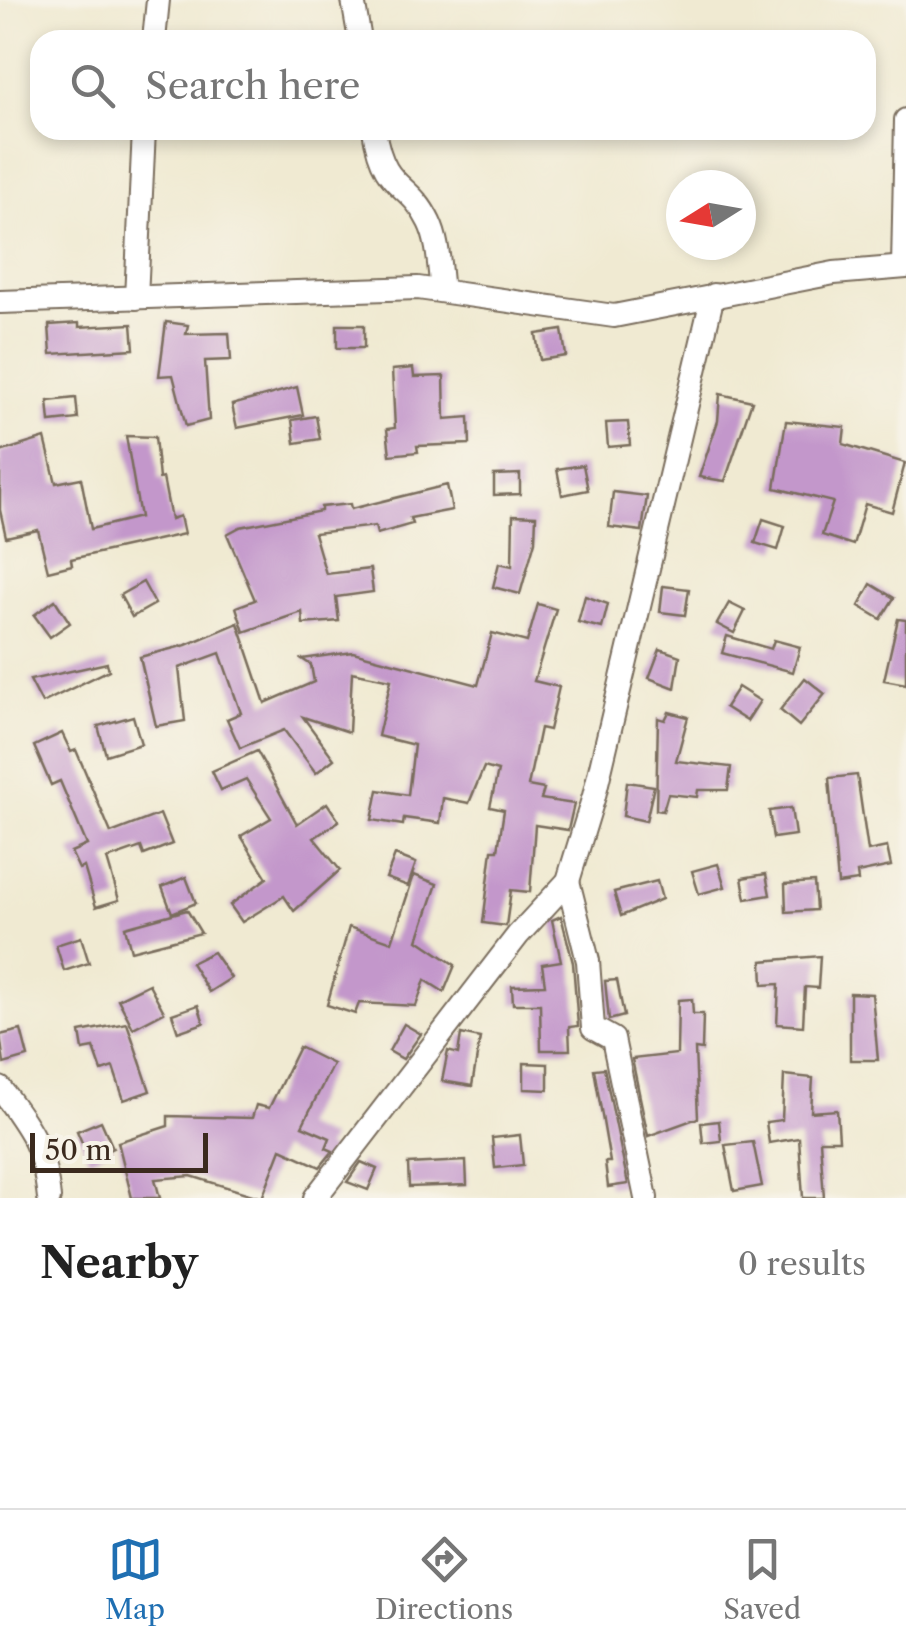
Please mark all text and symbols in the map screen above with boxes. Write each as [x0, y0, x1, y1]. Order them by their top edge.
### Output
search box [30, 30, 876, 140]
icon: search [65, 58, 120, 113]
text: Search here [145, 62, 360, 109]
north arrow [666, 170, 756, 260]
scale bar [30, 1128, 208, 1172]
text: 50 m [45, 1133, 112, 1167]
text: Nearby [40, 1237, 198, 1289]
text: 0 results [738, 1244, 866, 1283]
tab: Map [105, 1532, 165, 1626]
tab: Directions [375, 1532, 513, 1626]
tab: Saved [723, 1532, 801, 1626]

